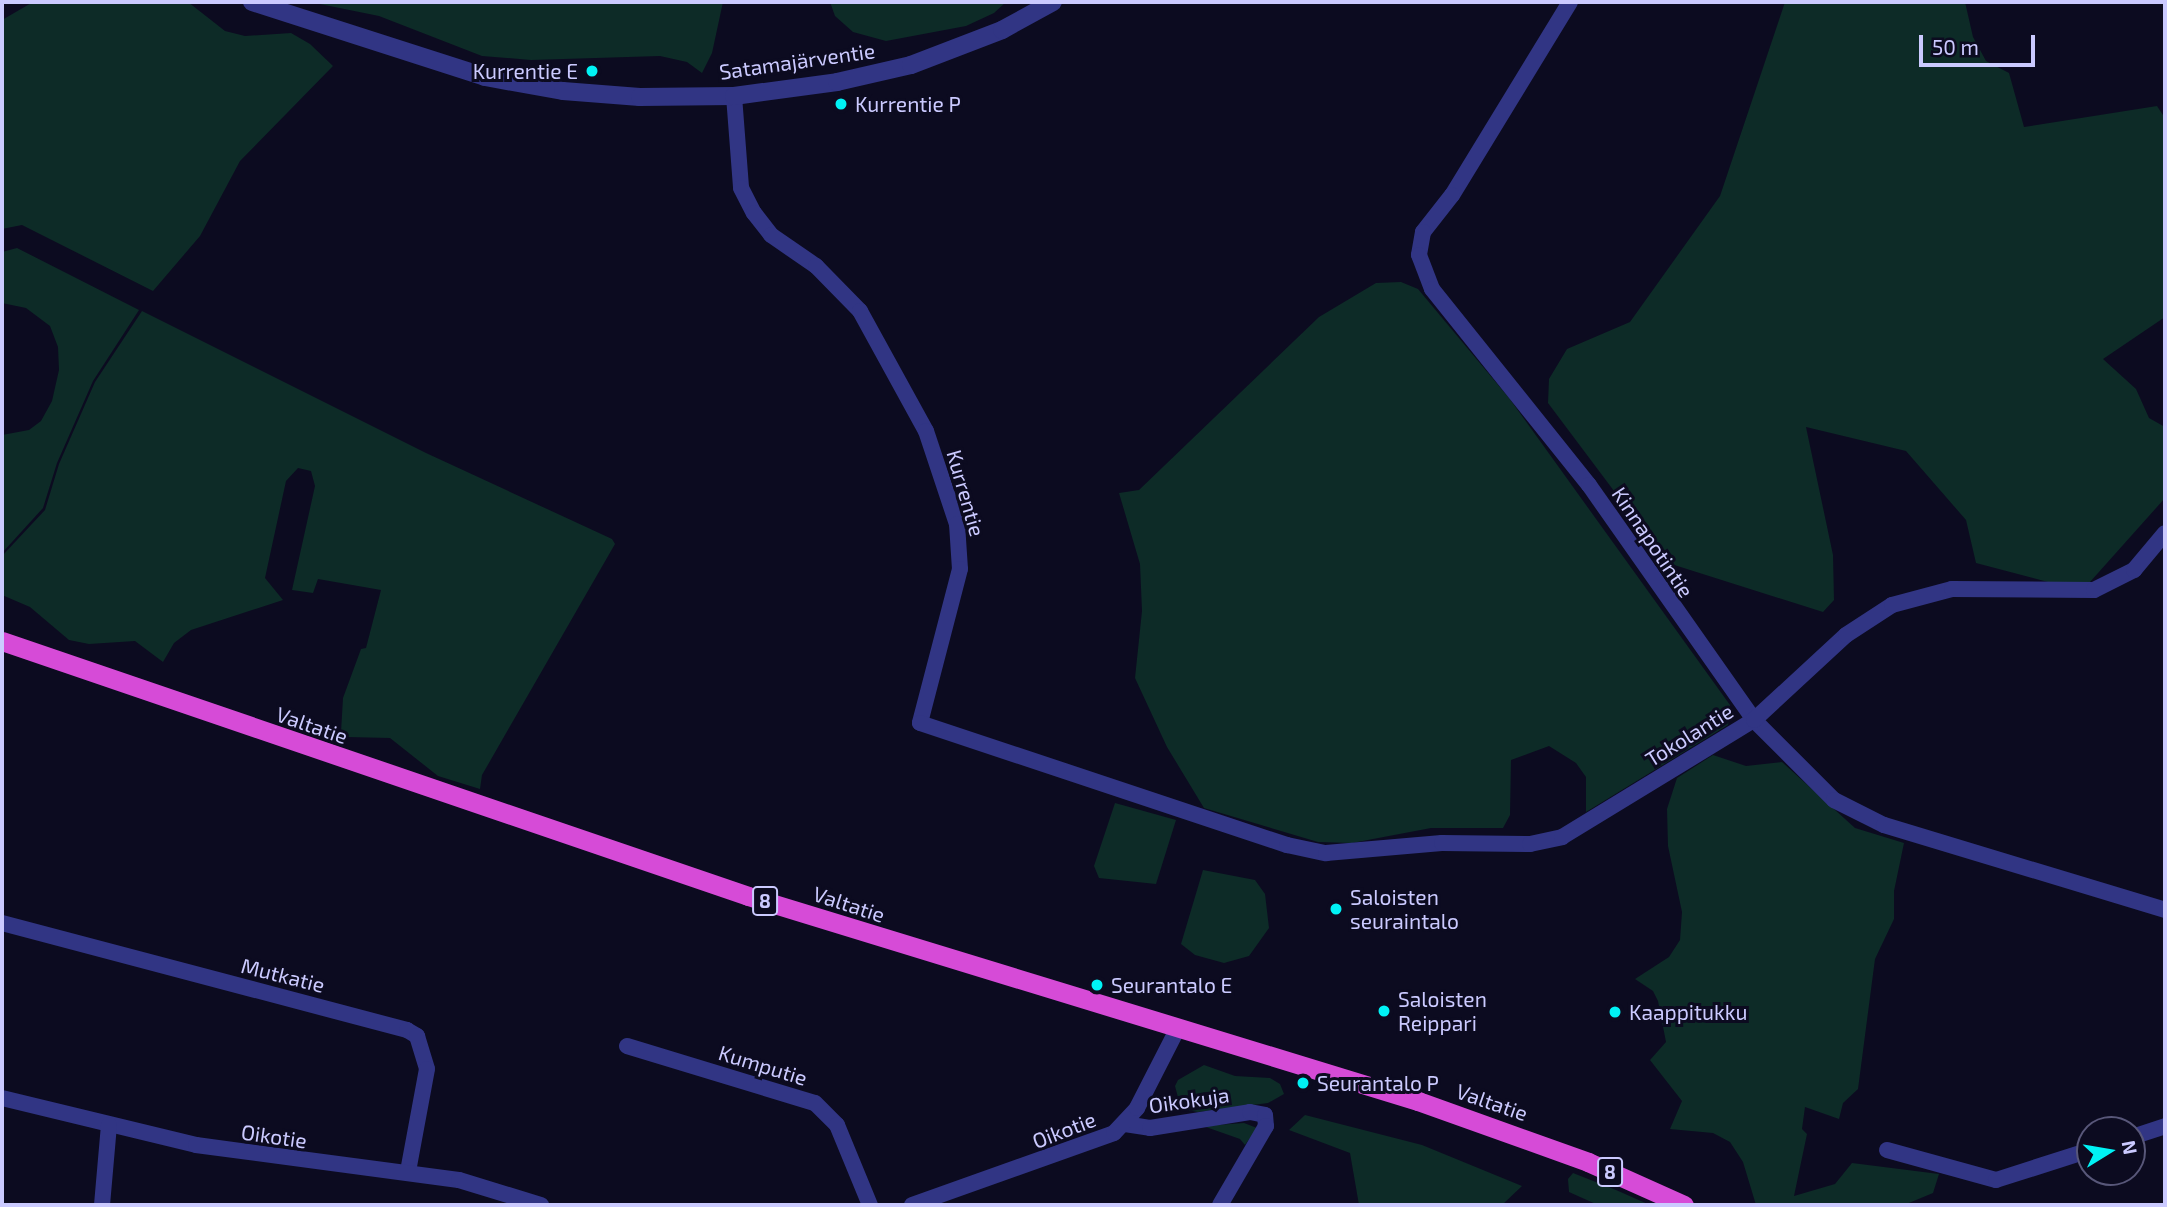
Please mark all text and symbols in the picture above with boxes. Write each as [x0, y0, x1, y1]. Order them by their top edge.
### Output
scale bar [1922, 21, 2038, 65]
text: 50 m [1932, 34, 1979, 59]
street label: Satamajärventie [718, 38, 876, 84]
place label: Kurrentie E [473, 58, 578, 84]
marker: Kurrentie E [584, 63, 600, 79]
place label: Kurrentie P [855, 91, 961, 117]
marker: Kurrentie P [833, 96, 849, 112]
street label: Kurrentie [942, 447, 990, 539]
street label: Kinnapotintie [1607, 482, 1699, 602]
street label: Tokolantie [1641, 698, 1737, 772]
street label: Valtatie [273, 701, 351, 749]
street label: Valtatie [810, 881, 888, 927]
place label: Saloisten seuraintalo [1350, 884, 1459, 934]
road number: 8 [751, 886, 779, 917]
marker: Saloisten seuraintalo [1328, 901, 1344, 917]
street label: Mutkatie [239, 952, 327, 998]
place label: Seurantalo E [1111, 972, 1232, 998]
marker: Seurantalo E [1089, 977, 1105, 993]
place label: Saloisten Reippari [1398, 986, 1487, 1036]
place label: Kaappitukku [1629, 999, 1747, 1025]
marker: Saloisten Reippari [1376, 1003, 1392, 1019]
marker: Kaappitukku [1607, 1004, 1623, 1020]
street label: Kumputie [716, 1040, 810, 1090]
place label: Seurantalo P [1317, 1070, 1439, 1096]
marker: Seurantalo P [1295, 1075, 1311, 1091]
street label: Valtatie [1453, 1078, 1531, 1126]
street label: Oikokuja [1147, 1082, 1231, 1118]
street label: Oikotie [1029, 1106, 1099, 1154]
north arrow [2076, 1116, 2146, 1186]
street label: Oikotie [240, 1119, 308, 1153]
text: N [2118, 1138, 2143, 1156]
road number: 8 [1596, 1156, 1624, 1188]

